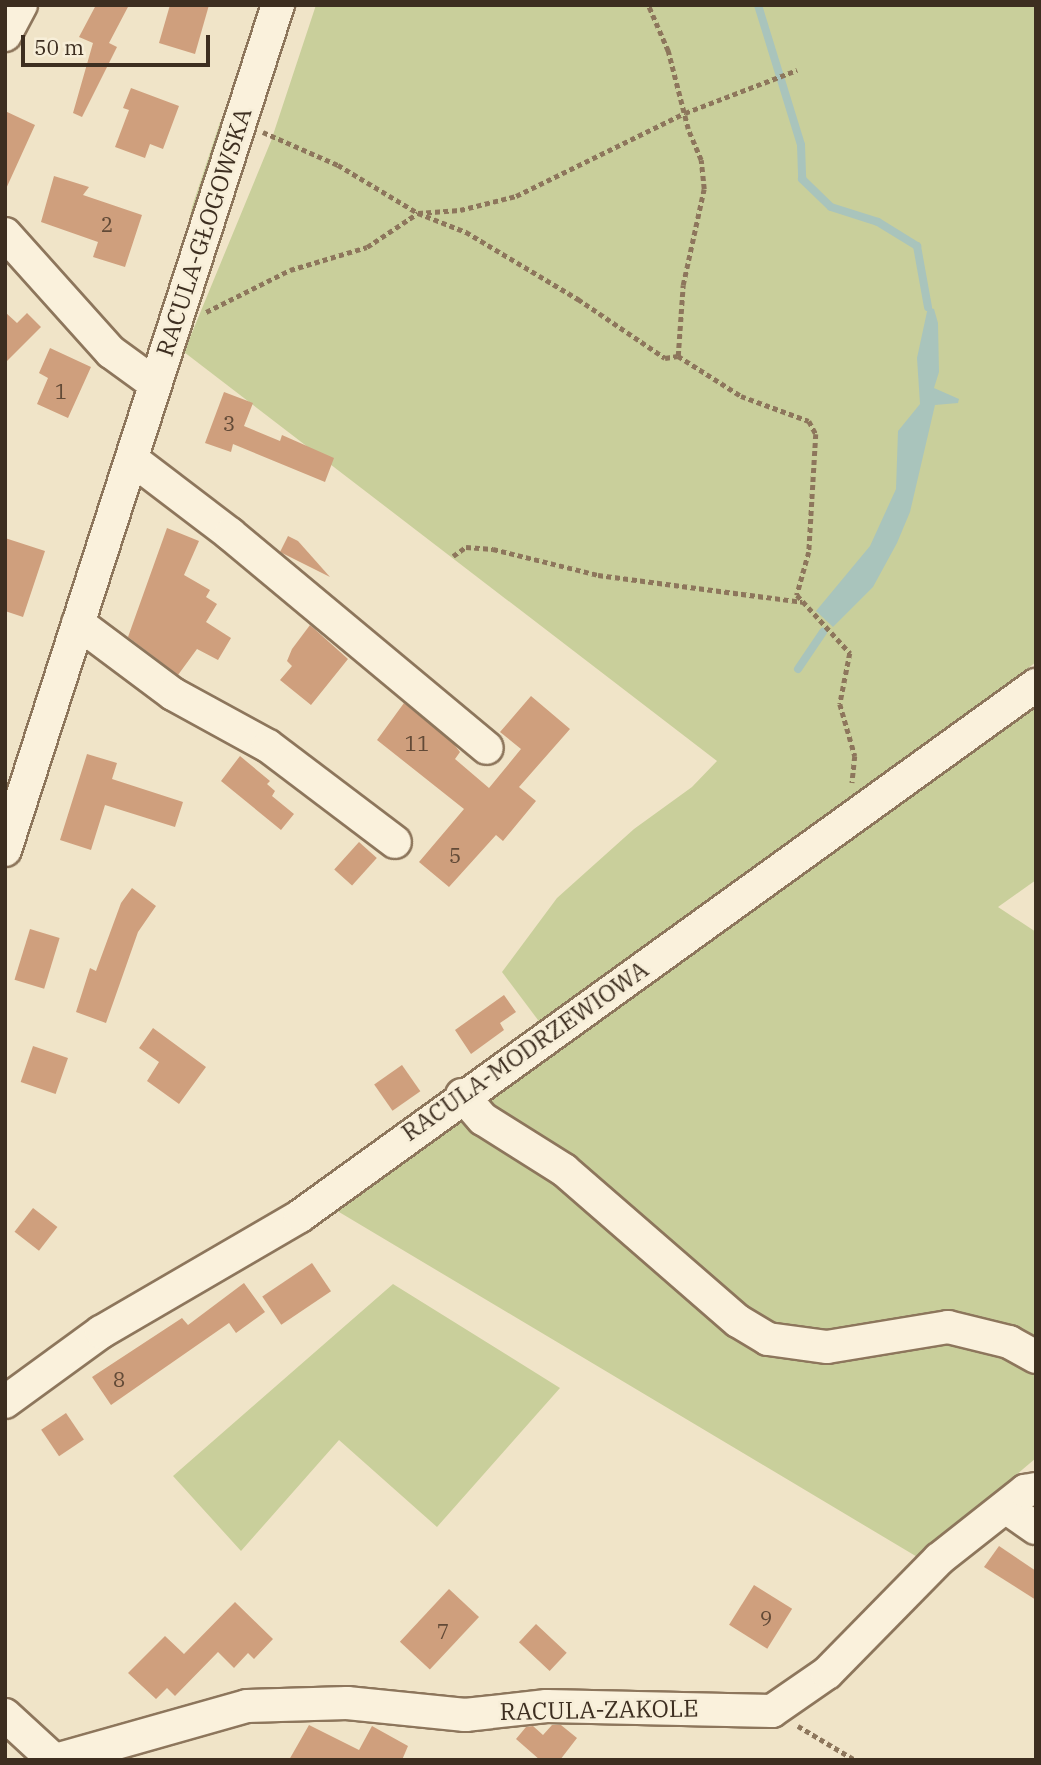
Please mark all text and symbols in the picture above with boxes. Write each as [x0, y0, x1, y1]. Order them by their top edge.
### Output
scale bar [24, 21, 214, 65]
text: 50 m [34, 33, 84, 61]
street label: RACULA-GŁOGOWSKA [150, 104, 258, 360]
house number: 2 [101, 211, 113, 237]
house number: 1 [55, 378, 67, 404]
house number: 3 [223, 410, 235, 436]
house number: 11 [404, 730, 430, 756]
house number: 5 [449, 842, 461, 868]
street label: RACULA-MODRZEWIOWA [396, 955, 654, 1147]
house number: 8 [113, 1366, 125, 1392]
house number: 9 [760, 1605, 772, 1631]
house number: 7 [437, 1618, 449, 1644]
street label: RACULA-ZAKOLE [499, 1694, 699, 1726]

